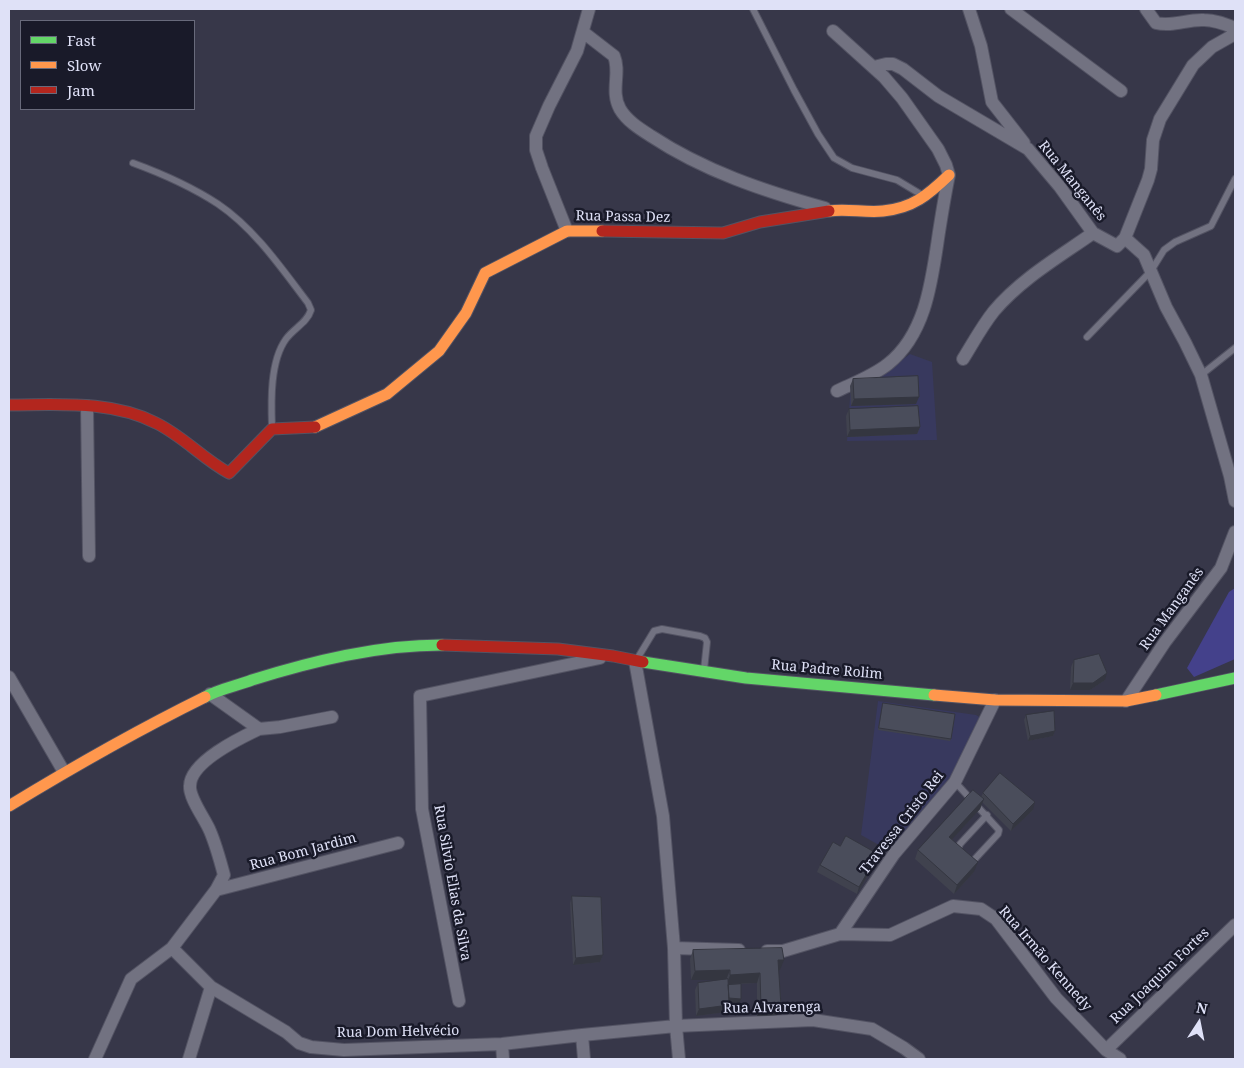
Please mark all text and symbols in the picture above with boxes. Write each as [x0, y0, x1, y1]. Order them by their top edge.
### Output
legend [20, 20, 195, 110]
text: Fast [67, 30, 96, 50]
text: Slow [67, 55, 101, 75]
text: Jam [67, 80, 95, 100]
street label: Rua Manganês [1035, 138, 1109, 224]
street label: Rua Passa Dez [575, 208, 671, 226]
street label: Rua Manganês [1136, 564, 1208, 654]
street label: Rua Padre Rolim [771, 657, 883, 683]
street label: Travessa Cristo Rei [856, 768, 948, 878]
street label: Rua Silvio Elias da Silva [430, 804, 474, 962]
street label: Rua Bom Jardim [248, 830, 358, 874]
street label: Rua Irmão Kennedy [995, 903, 1095, 1015]
street label: Rua Joaquim Fortes [1107, 925, 1213, 1027]
text: N [1195, 997, 1209, 1018]
north arrow [1174, 998, 1224, 1048]
street label: Rua Alvarenga [723, 999, 821, 1017]
street label: Rua Dom Helvécio [337, 1023, 459, 1041]

